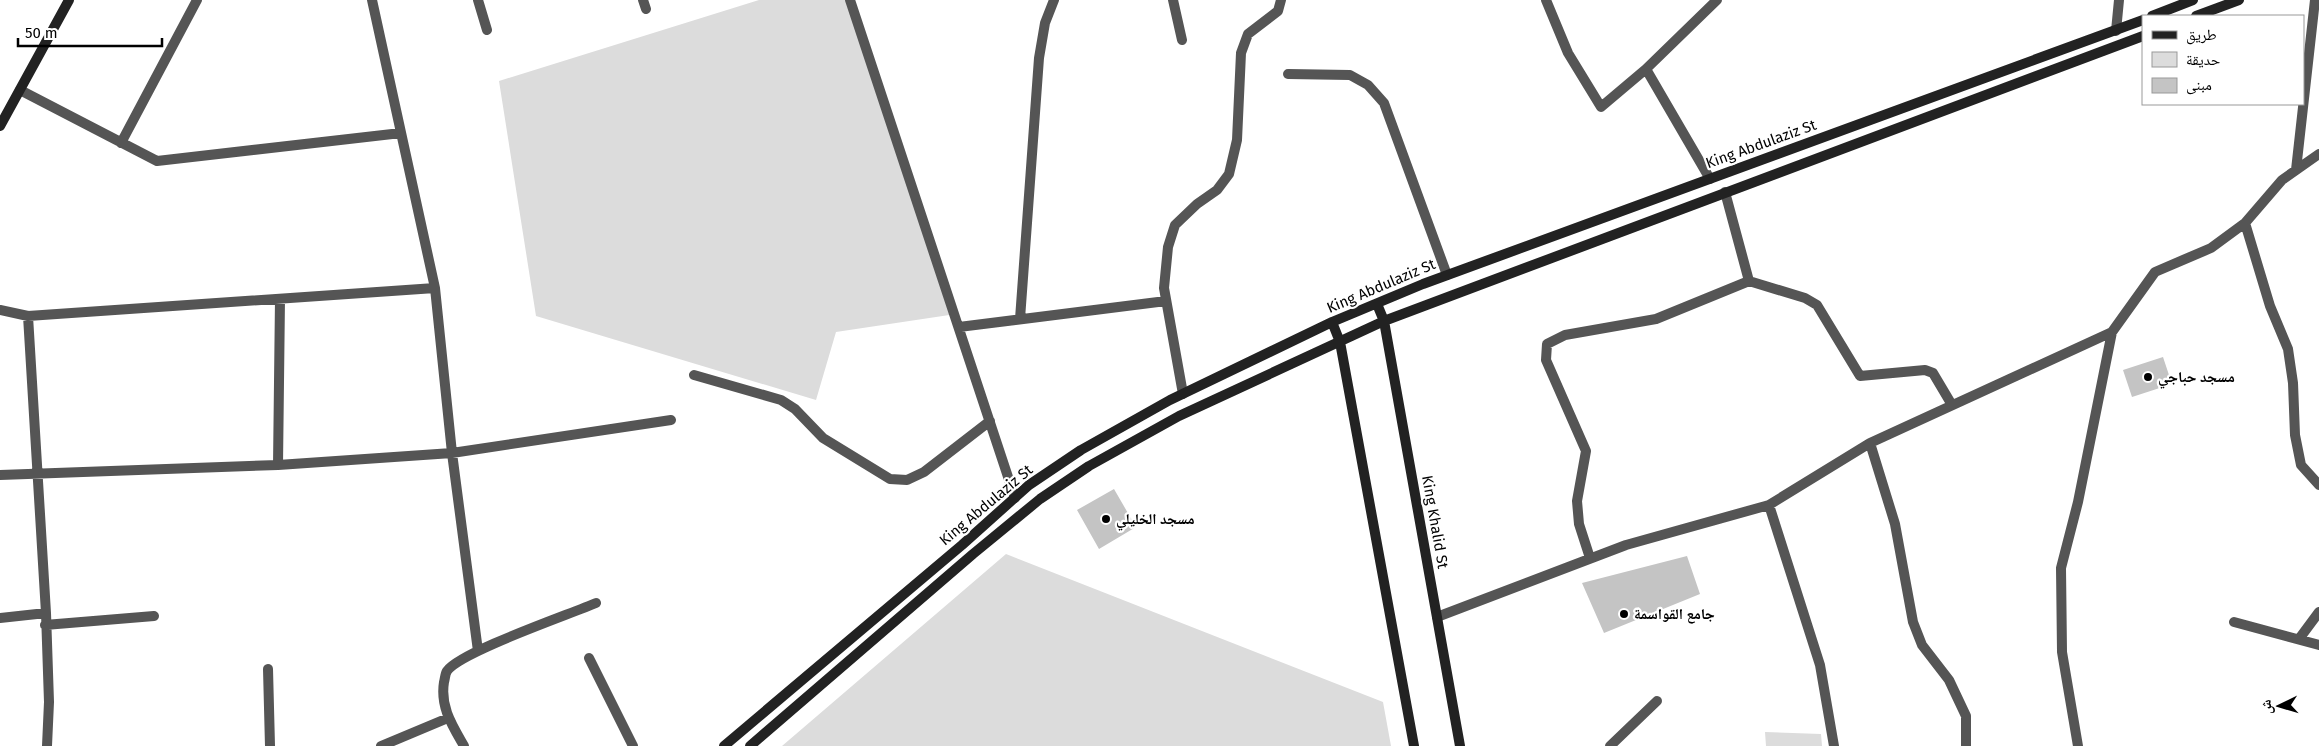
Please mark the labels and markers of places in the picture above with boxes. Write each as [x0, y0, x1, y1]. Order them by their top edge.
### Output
place label: مسجد حباجي [2158, 368, 2235, 389]
marker: مسجد حباجي [2142, 371, 2154, 383]
place label: مسجد الخليلي [1116, 510, 1195, 531]
marker: مسجد الخليلي [1100, 513, 1112, 525]
place label: جامع القواسمة [1634, 605, 1715, 624]
marker: جامع القواسمة [1618, 608, 1630, 620]

